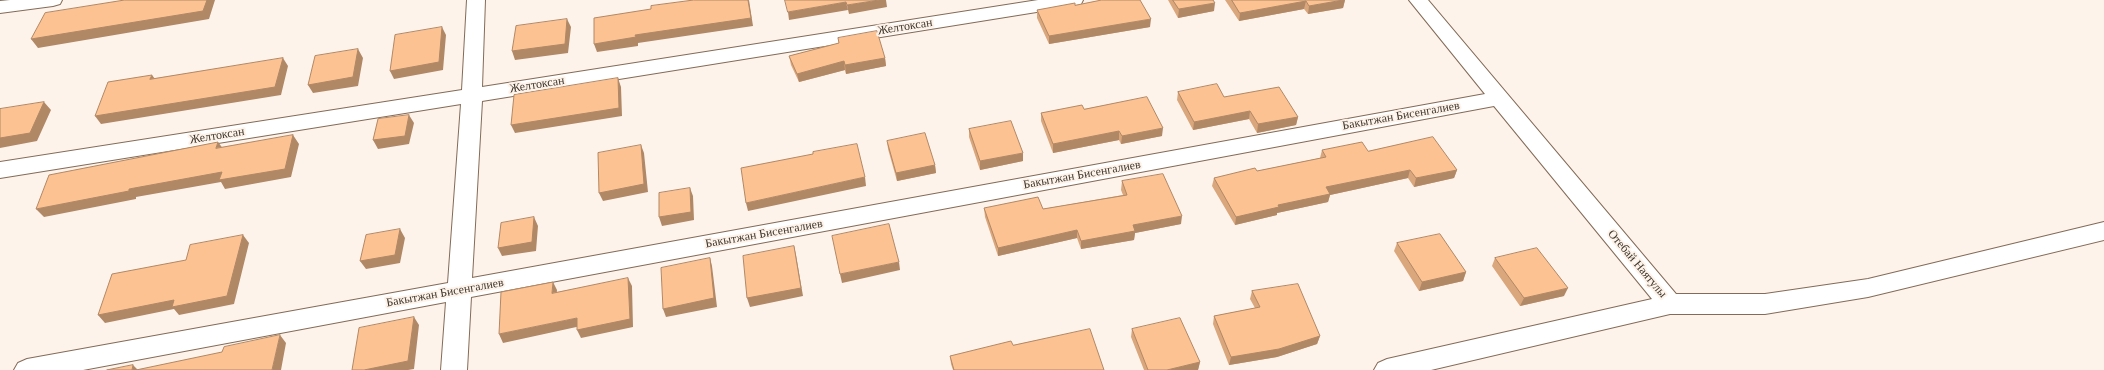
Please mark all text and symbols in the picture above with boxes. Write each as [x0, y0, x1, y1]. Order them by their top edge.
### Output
street label: Желтоксан [877, 16, 933, 38]
street label: Желтоксан [509, 74, 565, 96]
street label: Бакытжан Бисенгалиев [1341, 99, 1461, 133]
street label: Желтоксан [189, 125, 245, 147]
street label: Бакытжан Бисенгалиев [1022, 158, 1142, 192]
street label: Бакытжан Бисенгалиев [704, 217, 824, 251]
street label: Отебай Наятулы [1604, 227, 1670, 301]
street label: Бакытжан Бисенгалиев [385, 276, 505, 310]

